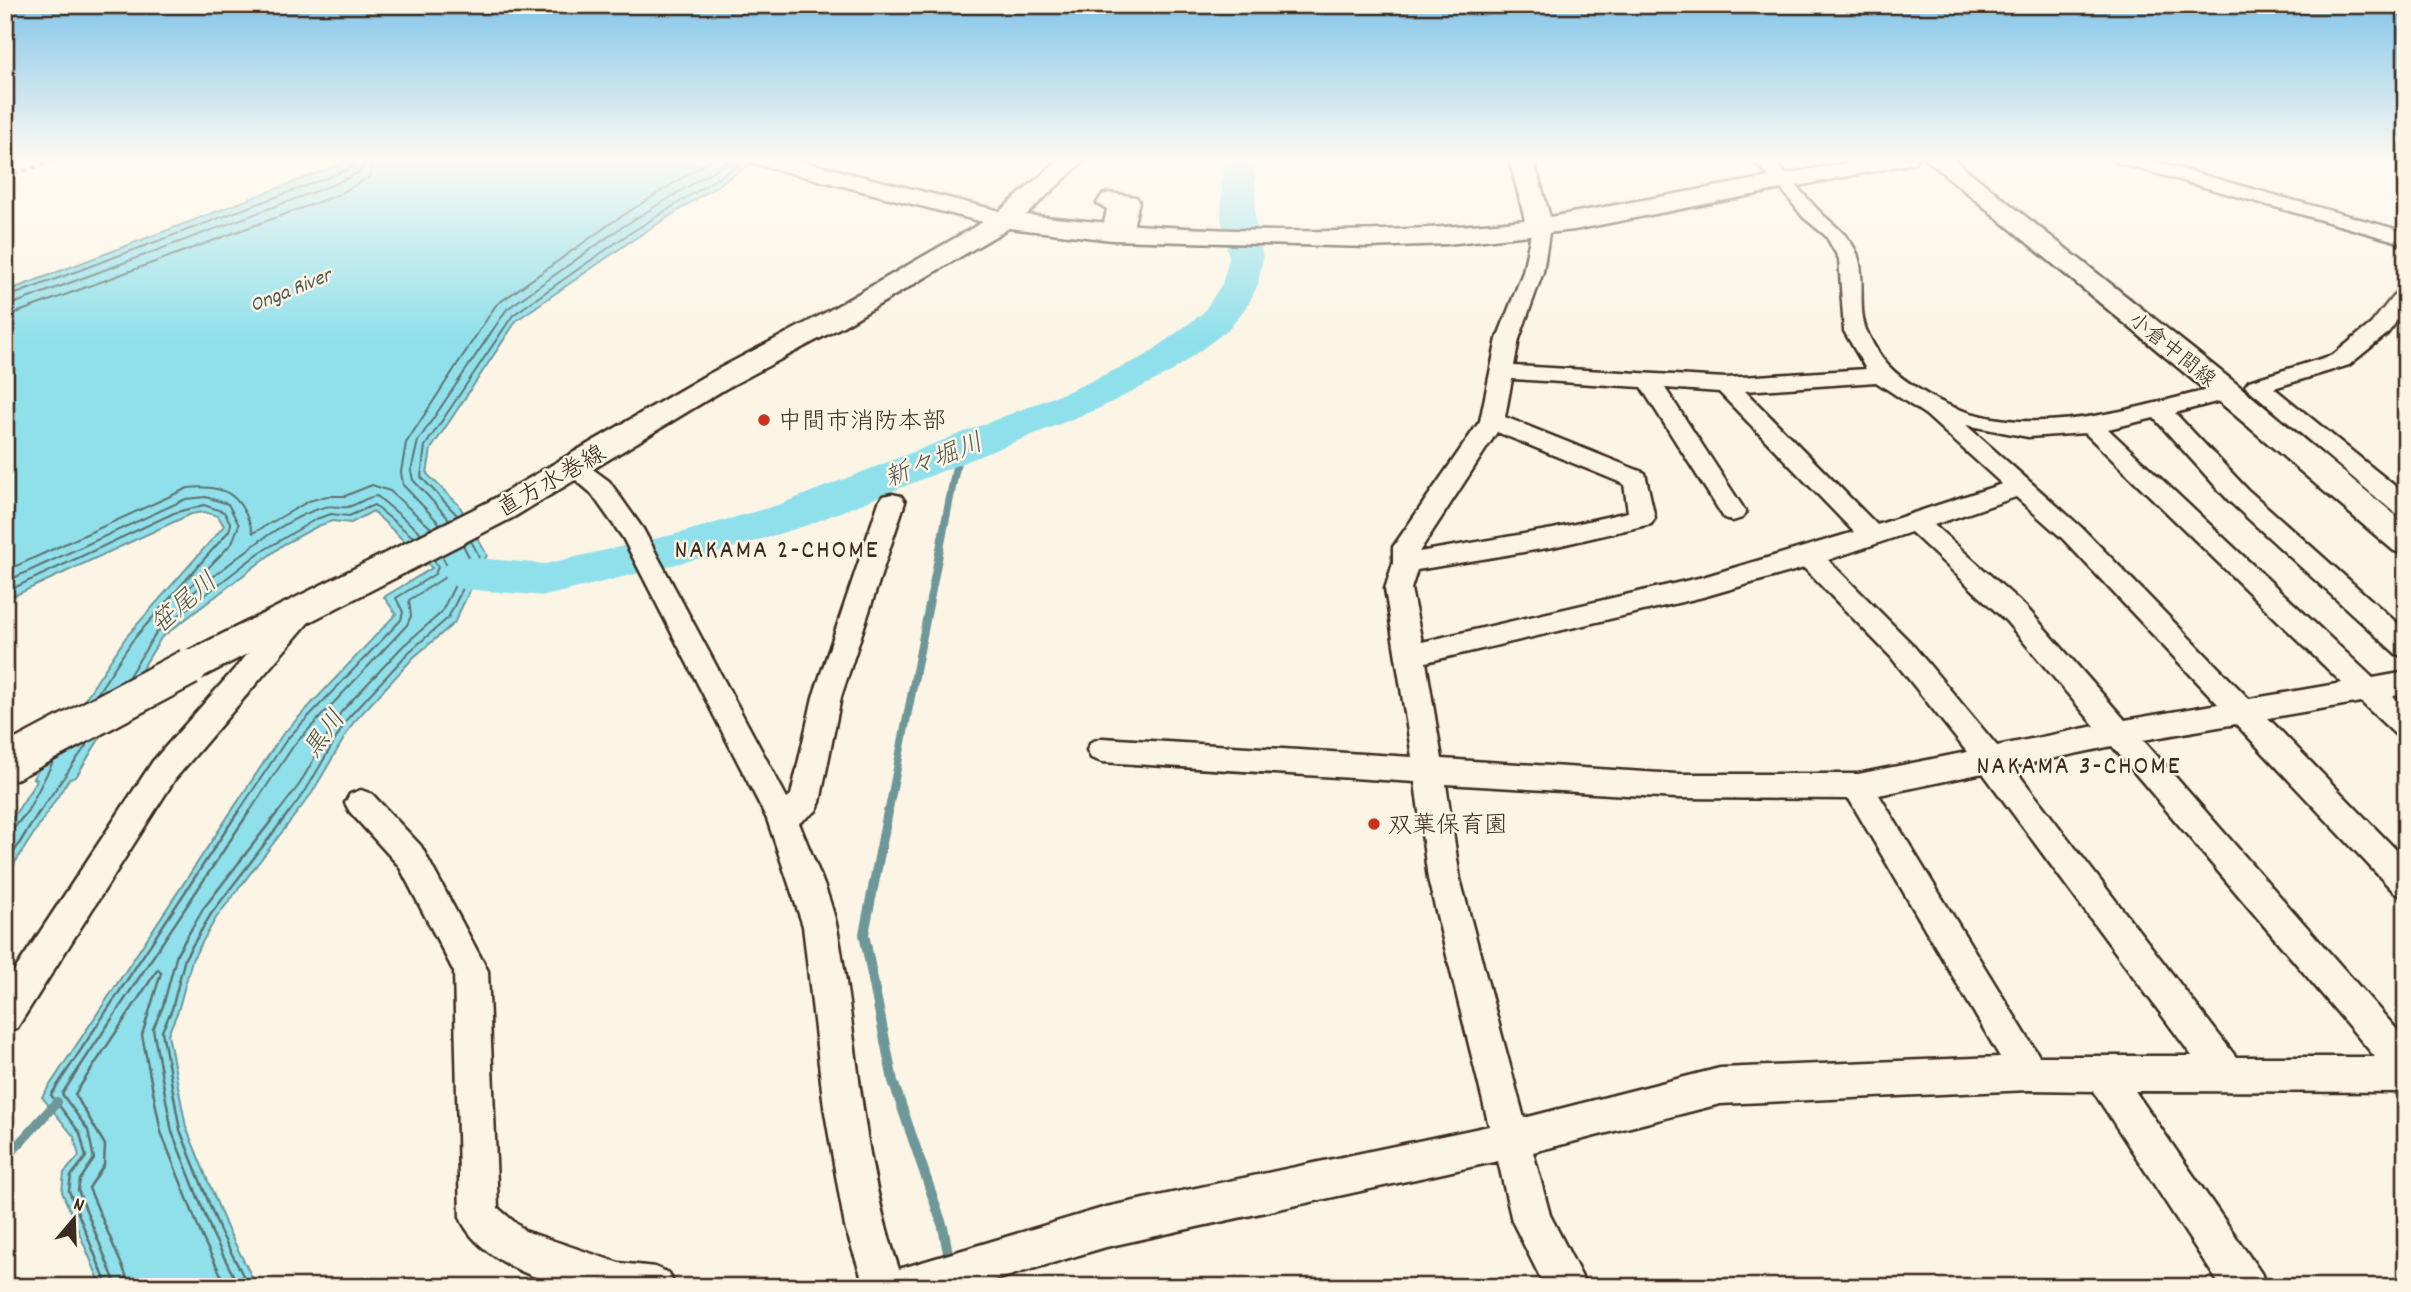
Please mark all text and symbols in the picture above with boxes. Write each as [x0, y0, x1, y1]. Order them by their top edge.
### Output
water label: Onga River [246, 261, 338, 322]
street label: 小倉中間線 [2121, 307, 2221, 396]
place label: 中間市消防本部 [778, 406, 946, 440]
marker: 中間市消防本部 [756, 412, 772, 428]
water label: 新々堀川 [879, 426, 989, 499]
street label: 直方水巻線 [492, 438, 613, 527]
district label: NAKAMA 2-CHOME [674, 533, 880, 570]
water label: 笹尾川 [144, 565, 227, 644]
water label: 黒川 [296, 703, 356, 767]
district label: NAKAMA 3-CHOME [1976, 749, 2182, 786]
place label: 双葉保育園 [1388, 810, 1508, 844]
marker: 双葉保育園 [1366, 816, 1382, 832]
north arrow [38, 1184, 108, 1254]
text: N [70, 1192, 87, 1221]

